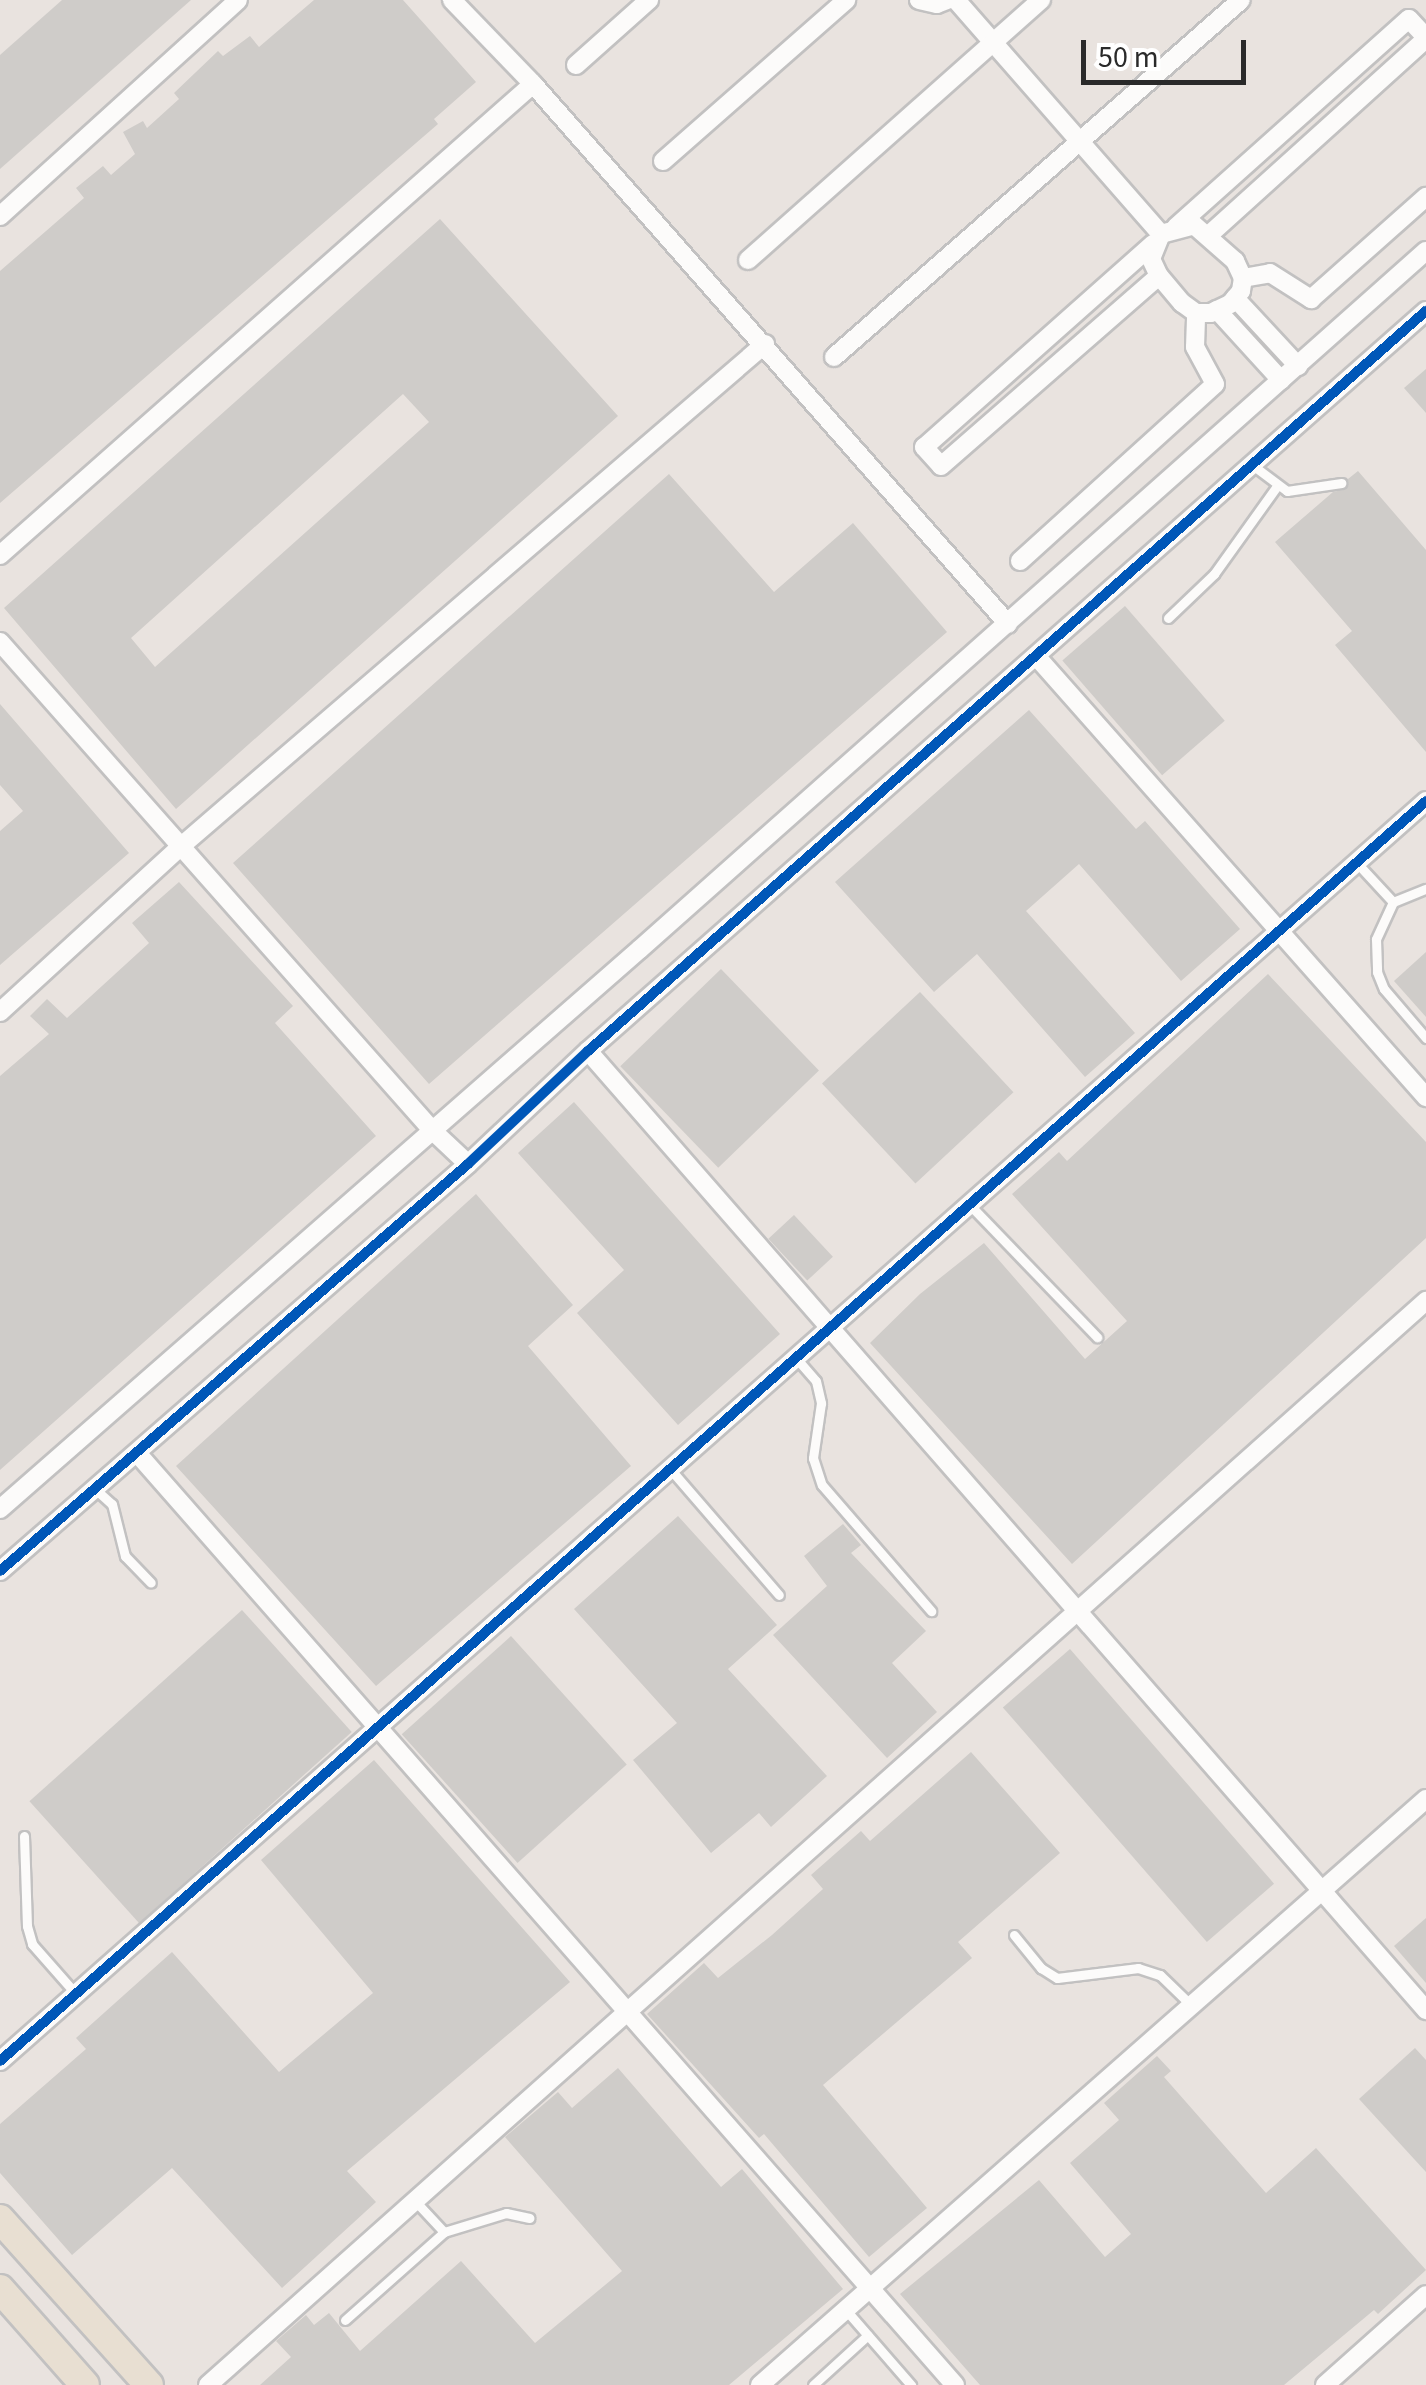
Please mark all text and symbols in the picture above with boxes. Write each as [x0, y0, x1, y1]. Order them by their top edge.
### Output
scale bar [1086, 20, 1251, 82]
text: 50 m [1098, 36, 1159, 79]

